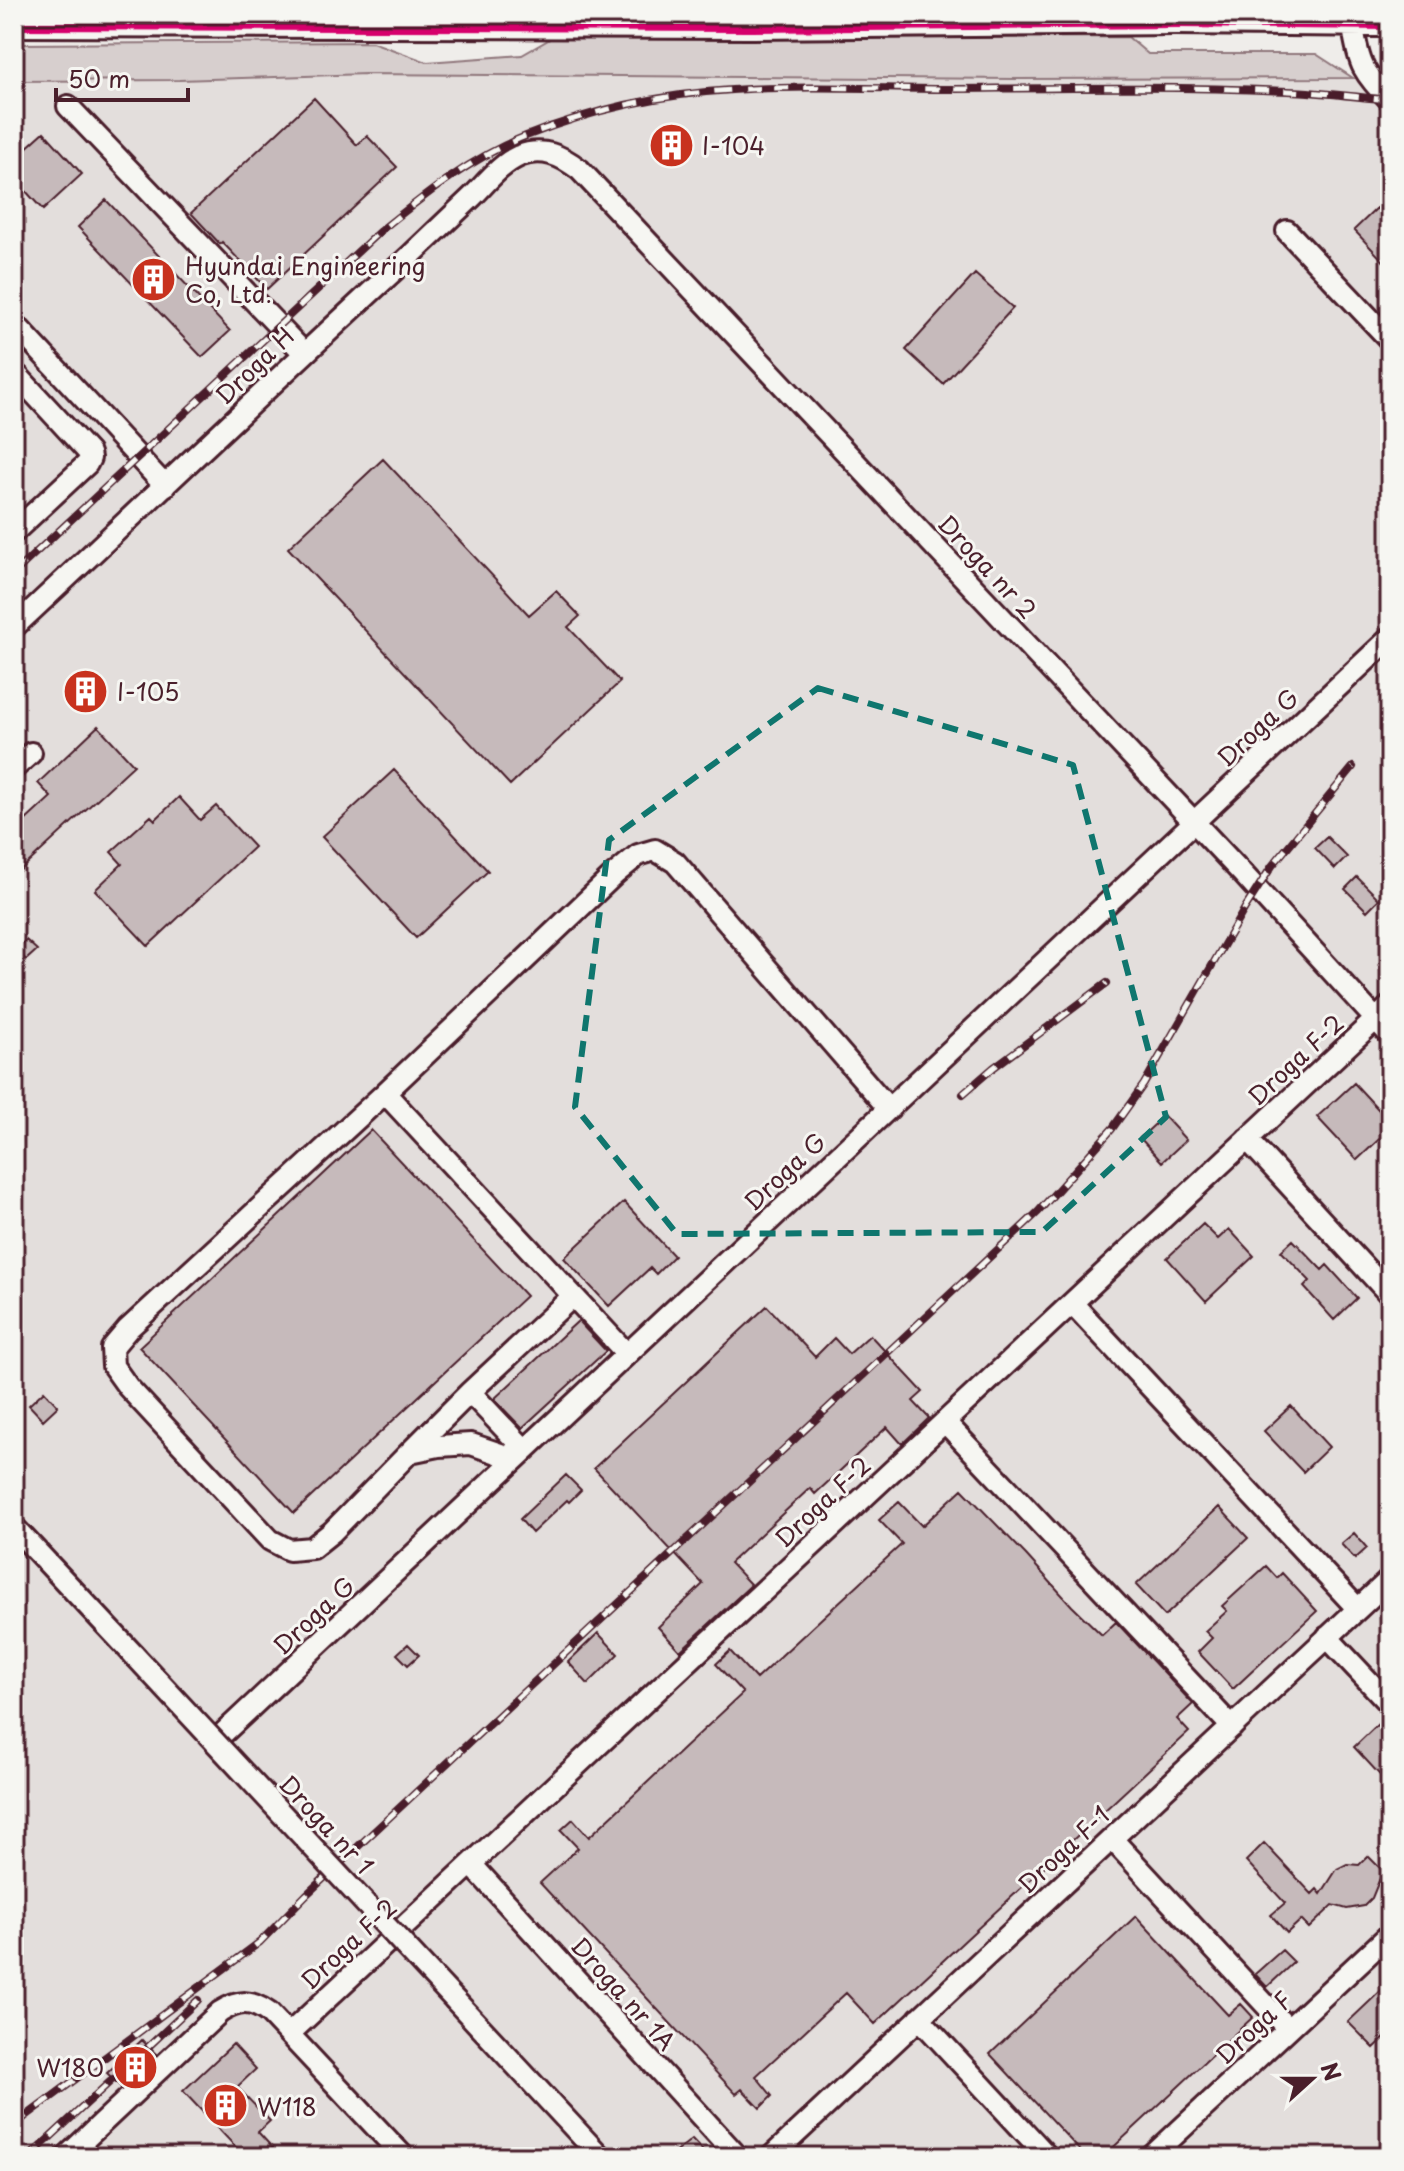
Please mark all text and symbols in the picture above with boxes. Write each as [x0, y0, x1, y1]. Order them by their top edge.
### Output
scale bar [56, 52, 188, 102]
text: 50 m [68, 60, 130, 96]
building icon: I-104 [647, 121, 695, 169]
place label: I-104 [702, 127, 765, 163]
place label: Hyundai Engineering Co, Ltd. [185, 247, 426, 311]
building icon: Hyundai Engineering Co, Ltd. [130, 255, 178, 303]
street label: Droga H [206, 318, 302, 412]
street label: Droga nr 2 [930, 506, 1046, 626]
building icon: I-105 [62, 667, 110, 715]
place label: I-105 [117, 673, 180, 709]
street label: Droga G [1208, 680, 1306, 774]
street label: Droga F-2 [1239, 1005, 1351, 1113]
street label: Droga G [735, 1124, 833, 1218]
street label: Droga F-2 [766, 1447, 878, 1555]
street label: Droga G [264, 1568, 362, 1662]
street label: Droga nr 1 [271, 1766, 383, 1882]
street label: Droga F-1 [1009, 1797, 1117, 1901]
street label: Droga F-2 [292, 1889, 404, 1997]
street label: Droga nr 1A [563, 1928, 685, 2058]
street label: Droga F [1207, 1982, 1299, 2072]
north arrow [1272, 2039, 1352, 2119]
building icon: W180 [111, 2043, 159, 2091]
place label: W180 [36, 2049, 104, 2085]
text: N [1314, 2057, 1351, 2085]
building icon: W118 [202, 2082, 250, 2130]
place label: W118 [257, 2088, 317, 2124]

